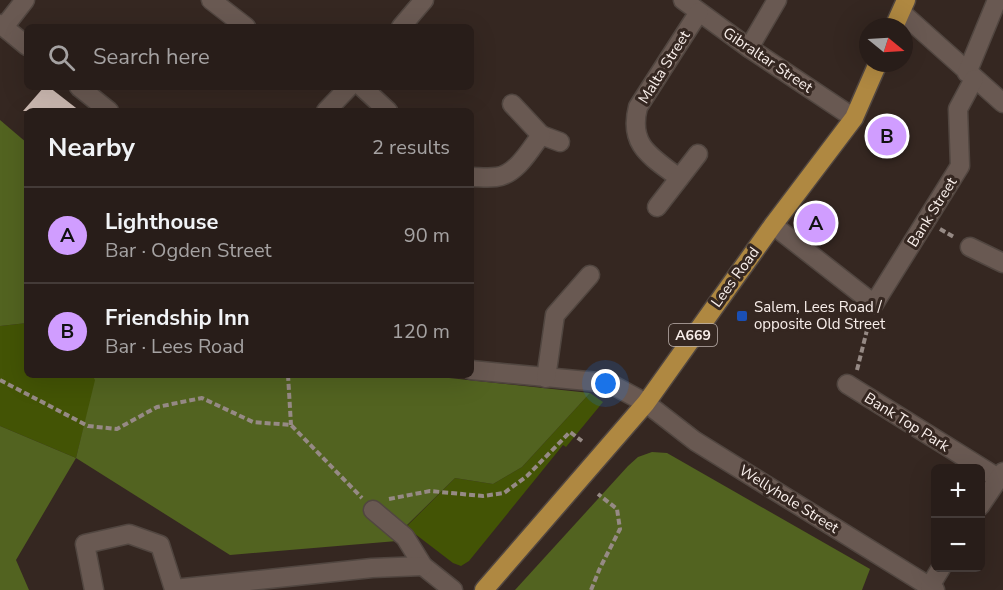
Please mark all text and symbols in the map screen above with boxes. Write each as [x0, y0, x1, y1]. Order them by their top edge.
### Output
north arrow [859, 18, 913, 72]
street label: Gibraltar Street [719, 23, 817, 98]
search box [24, 24, 474, 90]
street label: Malta Street [634, 26, 695, 108]
icon: search [45, 41, 78, 74]
text: Search here [93, 42, 210, 72]
pin: B [868, 114, 906, 158]
text: Nearby [48, 130, 135, 165]
text: 2 results [372, 134, 450, 161]
street label: Bank Street [903, 173, 962, 251]
pin: A [796, 200, 836, 246]
text: Lighthouse [105, 207, 219, 237]
text: A [60, 222, 75, 249]
text: 90 m [404, 222, 450, 249]
text: Bar · Ogden Street [105, 237, 272, 264]
street label: Lees Road [706, 243, 764, 311]
place label: Salem, Lees Road / opposite Old Street [754, 297, 886, 334]
text: Friendship Inn [105, 303, 250, 333]
marker: Salem, Lees Road / opposite Old Street [735, 309, 749, 323]
text: B [61, 318, 74, 345]
text: 120 m [392, 318, 450, 345]
road number: A669 [669, 324, 717, 346]
text: Bar · Lees Road [105, 333, 244, 360]
your location [591, 369, 620, 398]
street label: Bank Top Park [861, 388, 954, 456]
street label: Wellyhole Street [735, 460, 843, 538]
map controls [931, 464, 985, 572]
button: + [931, 464, 985, 518]
button: − [931, 518, 985, 572]

